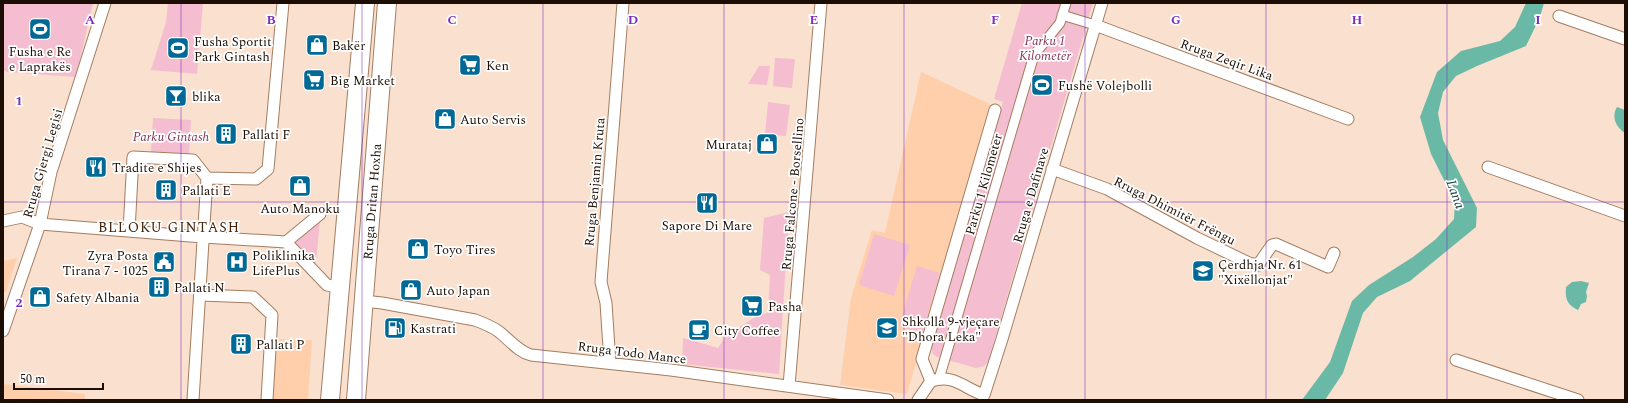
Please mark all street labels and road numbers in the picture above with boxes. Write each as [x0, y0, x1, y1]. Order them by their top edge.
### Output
street label: Rruga Zeqir Lika [1177, 34, 1276, 86]
street label: Rruga Gjergj Legisi [18, 106, 68, 220]
street label: Rruga Benjamin Kruta [579, 116, 611, 247]
street label: Rruga Falcone - Borsellino [776, 117, 810, 271]
street label: Parku 1 Kilometer [960, 131, 1008, 237]
street label: Rruga Dritan Hoxha [358, 142, 387, 261]
street label: Rruga e Dafinave [1008, 145, 1054, 245]
street label: Rruga Dhimitër Frëngu [1110, 171, 1239, 250]
street label: Rruga Todo Mance [576, 336, 687, 370]

